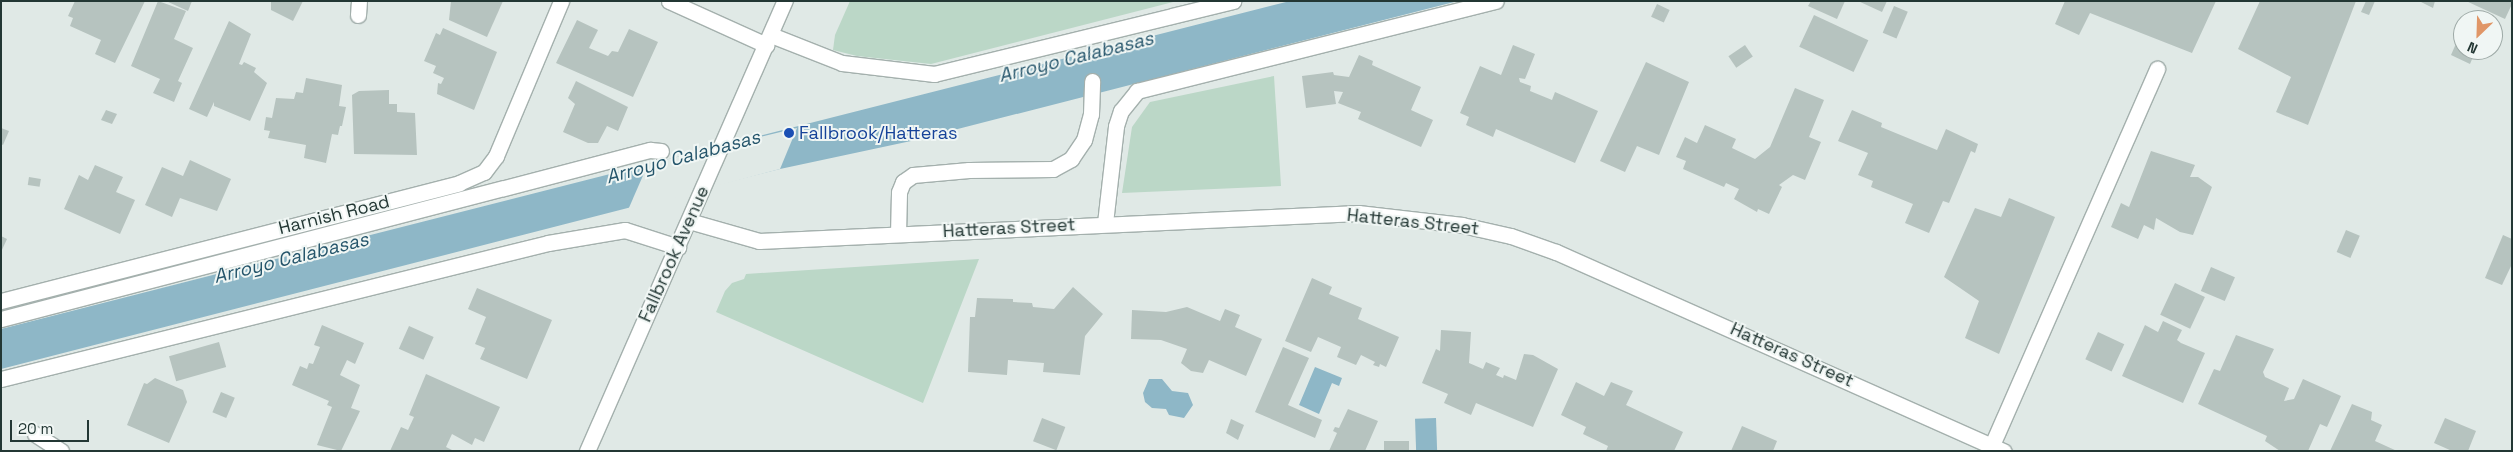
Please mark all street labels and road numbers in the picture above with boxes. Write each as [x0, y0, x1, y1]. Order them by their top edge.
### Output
street label: Fallbrook Avenue [634, 182, 714, 326]
street label: Harnish Road [276, 191, 392, 239]
street label: Hatteras Street [1346, 204, 1480, 240]
street label: Hatteras Street [942, 214, 1076, 242]
street label: Hatteras Street [1727, 318, 1857, 392]

